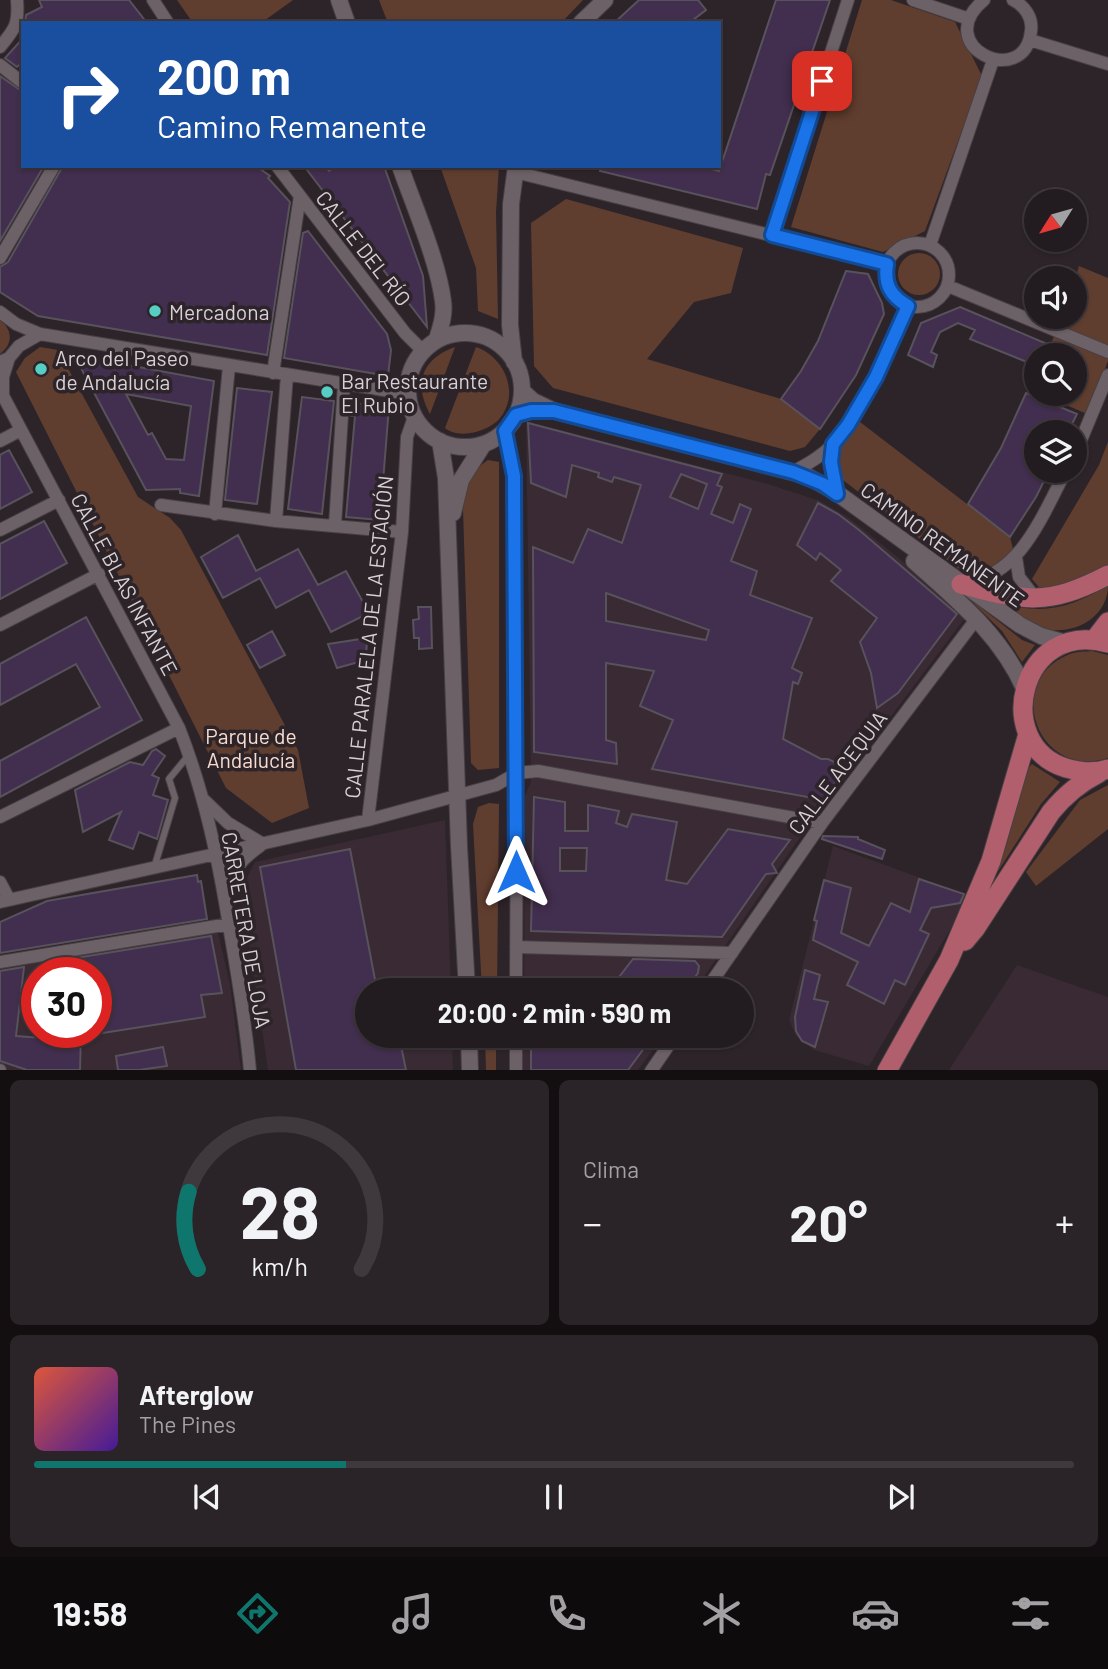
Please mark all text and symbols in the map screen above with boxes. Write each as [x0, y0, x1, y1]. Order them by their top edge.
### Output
text: 200 m [157, 46, 291, 105]
icon: right [42, 49, 133, 140]
pin [792, 51, 852, 111]
icon: arrive [803, 62, 841, 100]
text: Camino Remanente [157, 106, 427, 144]
street label: CALLE DEL RÍO [311, 185, 417, 311]
north arrow [1024, 189, 1087, 252]
map controls [1024, 189, 1087, 483]
button: sound [1024, 266, 1087, 329]
place label: Mercadona [169, 299, 269, 324]
marker: Mercadona [147, 303, 163, 319]
button: search [1024, 343, 1087, 406]
place label: Arco del Paseo de Andalucía [55, 345, 189, 394]
marker: Arco del Paseo de Andalucía [33, 361, 49, 377]
place label: Bar Restaurante El Rubio [341, 368, 488, 417]
marker: Bar Restaurante El Rubio [319, 384, 335, 400]
button: layers [1024, 420, 1087, 483]
street label: CALLE PARALELA DE LA ESTACIÓN [339, 474, 397, 800]
street label: CAMINO REMANENTE [856, 476, 1030, 612]
street label: CALLE BLAS INFANTE [66, 489, 184, 679]
street label: CALLE ACEQUIA [782, 705, 892, 839]
park label: Parque de Andalucía [205, 723, 297, 772]
street label: CARRETERA DE LOJA [217, 830, 277, 1030]
position arrow [479, 835, 553, 909]
speed limit sign: 30 [21, 957, 112, 1048]
text: 20:00 · 2 min · 590 m [438, 997, 671, 1028]
text: Clima [583, 1155, 639, 1183]
text: 28 [239, 1166, 320, 1254]
text: 20° [789, 1190, 868, 1252]
text: − [583, 1199, 602, 1245]
text: + [1055, 1199, 1074, 1245]
text: km/h [251, 1250, 308, 1280]
text: Afterglow [139, 1379, 254, 1410]
text: The Pines [139, 1410, 236, 1438]
icon: previous [188, 1478, 226, 1516]
icon: pause [535, 1478, 573, 1516]
icon: next [882, 1478, 920, 1516]
icon: directions [233, 1589, 282, 1638]
icon: music [388, 1589, 437, 1638]
icon: phone [542, 1589, 591, 1638]
icon: climate [697, 1589, 746, 1638]
icon: car [851, 1589, 900, 1638]
icon: filters [1006, 1589, 1055, 1638]
text: 19:58 [53, 1594, 127, 1632]

